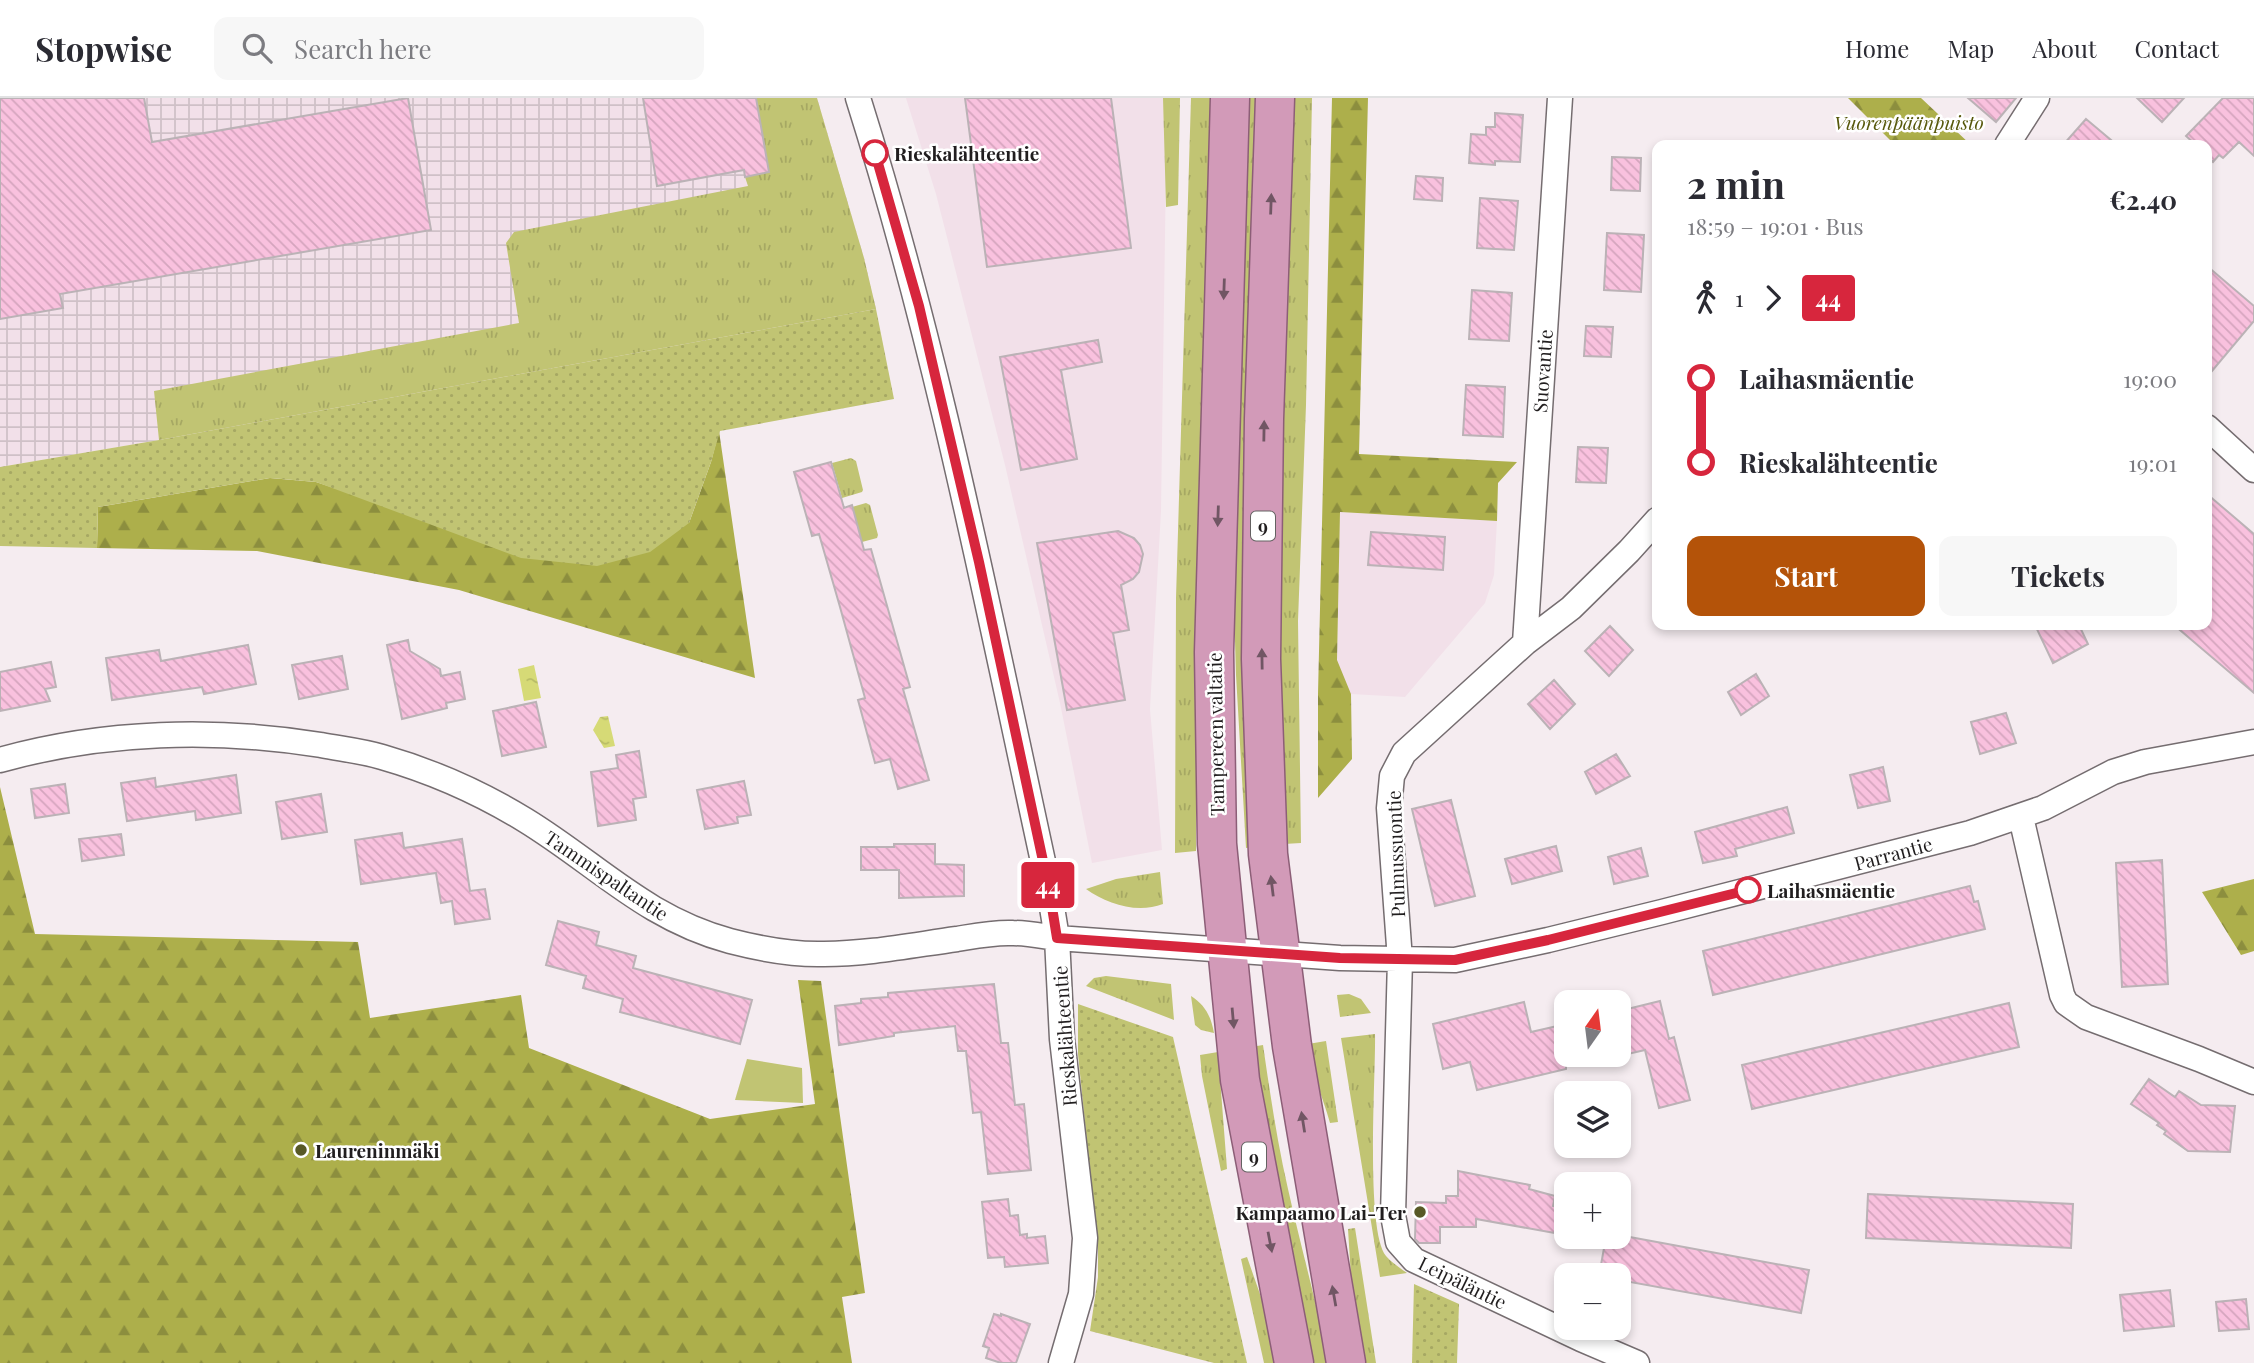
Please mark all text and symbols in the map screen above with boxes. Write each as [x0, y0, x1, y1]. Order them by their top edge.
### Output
search box [214, 17, 704, 80]
text: Stopwise [35, 26, 172, 70]
icon: search [238, 29, 276, 67]
text: Search here [294, 31, 432, 66]
text: Home [1845, 32, 1909, 64]
text: Map [1947, 32, 1994, 64]
text: About [2032, 32, 2096, 64]
text: Contact [2134, 32, 2219, 64]
park label: Vuorenpäänpuisto [1834, 109, 1984, 135]
marker: Rieskalähteentie [862, 140, 888, 166]
place label: Rieskalähteentie [894, 140, 1039, 166]
text: 2 min [1687, 158, 1785, 209]
text: €2.40 [2109, 182, 2177, 217]
one-way arrow [1266, 193, 1277, 215]
text: 18:59 – 19:01 · Bus [1687, 210, 1864, 241]
one-way arrow [1219, 278, 1230, 300]
icon: walk [1687, 279, 1725, 317]
icon: forward [1754, 279, 1792, 317]
text: 1 [1735, 282, 1744, 313]
text: 44 [1816, 282, 1841, 314]
street label: Suovantie [1526, 328, 1558, 414]
text: Laihasmäentie [1739, 361, 1914, 396]
text: 19:00 [2123, 363, 2177, 394]
one-way arrow [1258, 420, 1270, 442]
text: Rieskalähteentie [1739, 445, 1938, 480]
text: 19:01 [2128, 447, 2177, 478]
one-way arrow [1212, 505, 1223, 527]
road number: 9 [1251, 512, 1275, 540]
button: Start [1687, 536, 1925, 616]
button: Tickets [1939, 536, 2177, 616]
one-way arrow [1256, 648, 1267, 670]
street label: Tampereen valtatie [1201, 652, 1229, 816]
street label: Pulmussuontie [1380, 790, 1410, 918]
street label: Tammispaltantie [540, 824, 674, 926]
street label: Parrantie [1851, 830, 1935, 876]
line badge: 44 [1016, 862, 1080, 908]
text: 44 [1035, 869, 1061, 901]
one-way arrow [1267, 875, 1278, 897]
marker: Laihasmäentie [1735, 877, 1761, 903]
place label: Laihasmäentie [1767, 877, 1895, 903]
street label: Rieskalähteentie [1046, 965, 1082, 1107]
north arrow [1554, 990, 1631, 1068]
map controls [1554, 990, 1631, 1340]
one-way arrow [1228, 1007, 1239, 1029]
button: layers [1554, 1081, 1631, 1158]
one-way arrow [1297, 1111, 1308, 1133]
place label: Laureninmäki [315, 1137, 440, 1163]
marker: Laureninmäki [293, 1142, 309, 1158]
road number: 9 [1242, 1142, 1266, 1172]
button: + [1554, 1172, 1631, 1249]
place label: Kampaamo Lai-Ter [1236, 1199, 1406, 1225]
marker: Kampaamo Lai-Ter [1412, 1204, 1428, 1220]
one-way arrow [1265, 1231, 1276, 1253]
street label: Leipäläntie [1415, 1249, 1511, 1315]
button: − [1554, 1263, 1631, 1340]
one-way arrow [1328, 1285, 1339, 1307]

